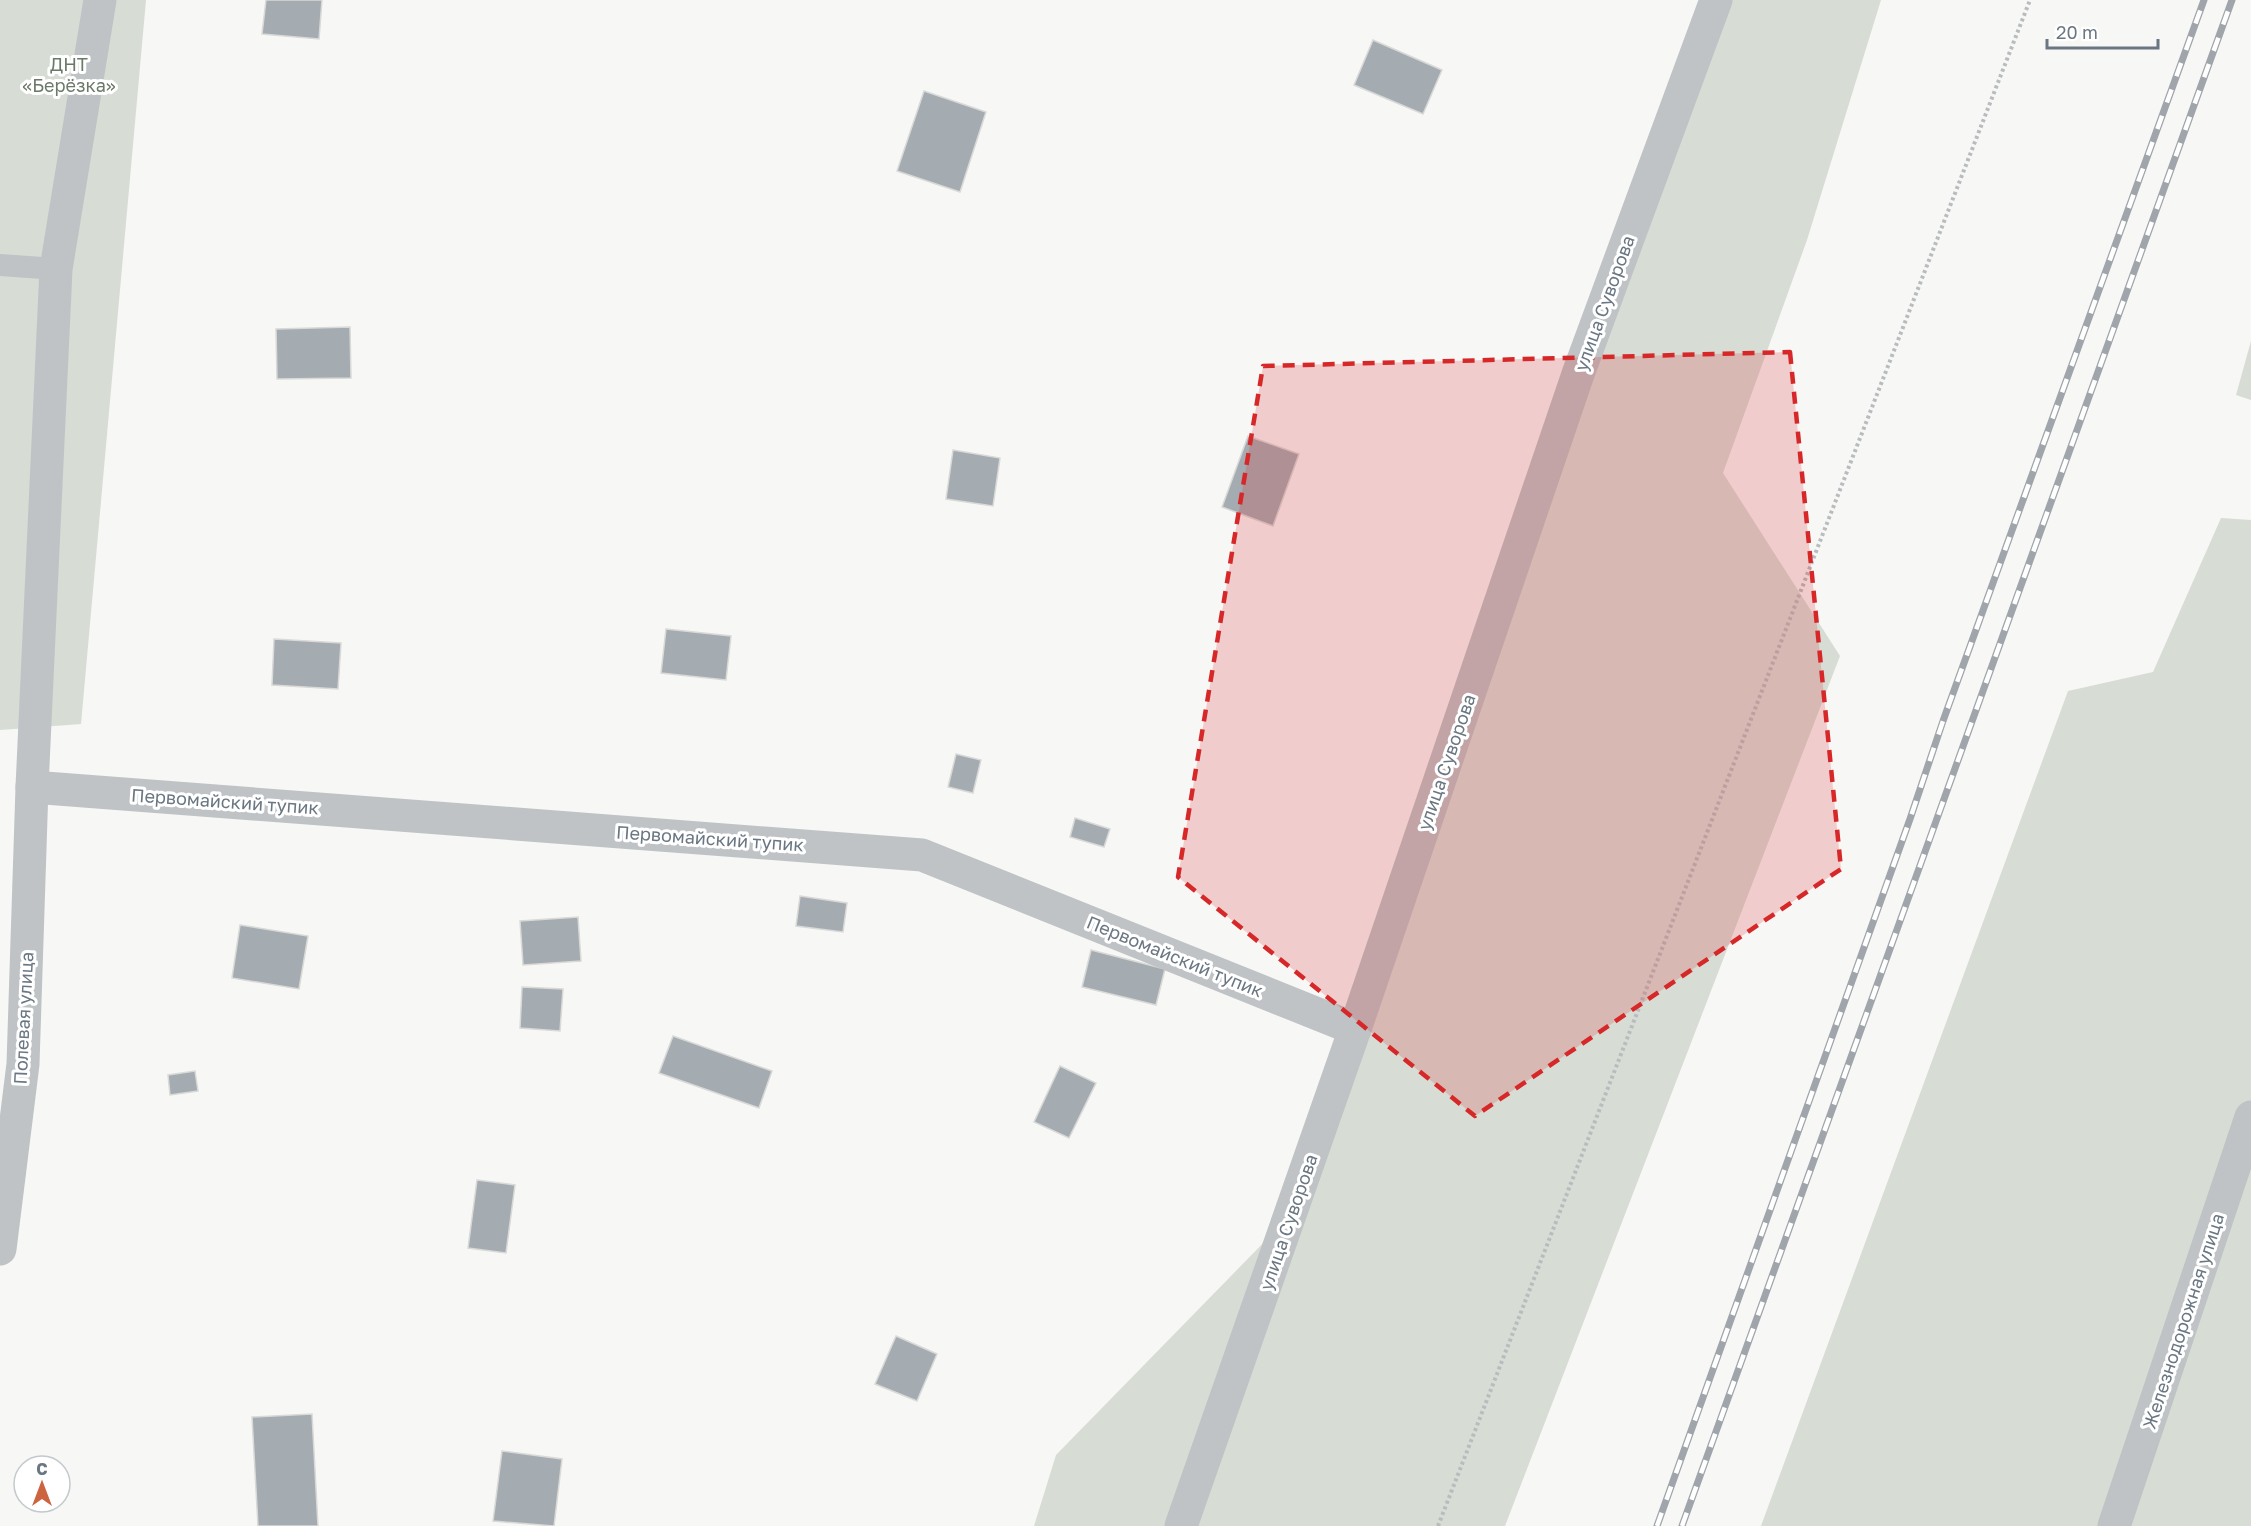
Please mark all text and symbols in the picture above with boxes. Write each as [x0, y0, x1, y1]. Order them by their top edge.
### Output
scale bar [2047, 12, 2158, 50]
text: 20 m [2056, 21, 2098, 43]
park label: ДНТ «Берёзка» [22, 53, 116, 96]
street label: улица Суворова [1569, 232, 1639, 374]
street label: улица Суворова [1412, 691, 1480, 833]
street label: Первомайский тупик [130, 783, 320, 819]
street label: Первомайский тупик [615, 820, 805, 856]
street label: Первомайский тупик [1084, 911, 1266, 1001]
street label: Полевая улица [9, 951, 37, 1085]
street label: улица Суворова [1254, 1151, 1322, 1293]
street label: Железнодорожная улица [2138, 1210, 2228, 1432]
north arrow [12, 1454, 72, 1514]
text: С [36, 1459, 48, 1479]

